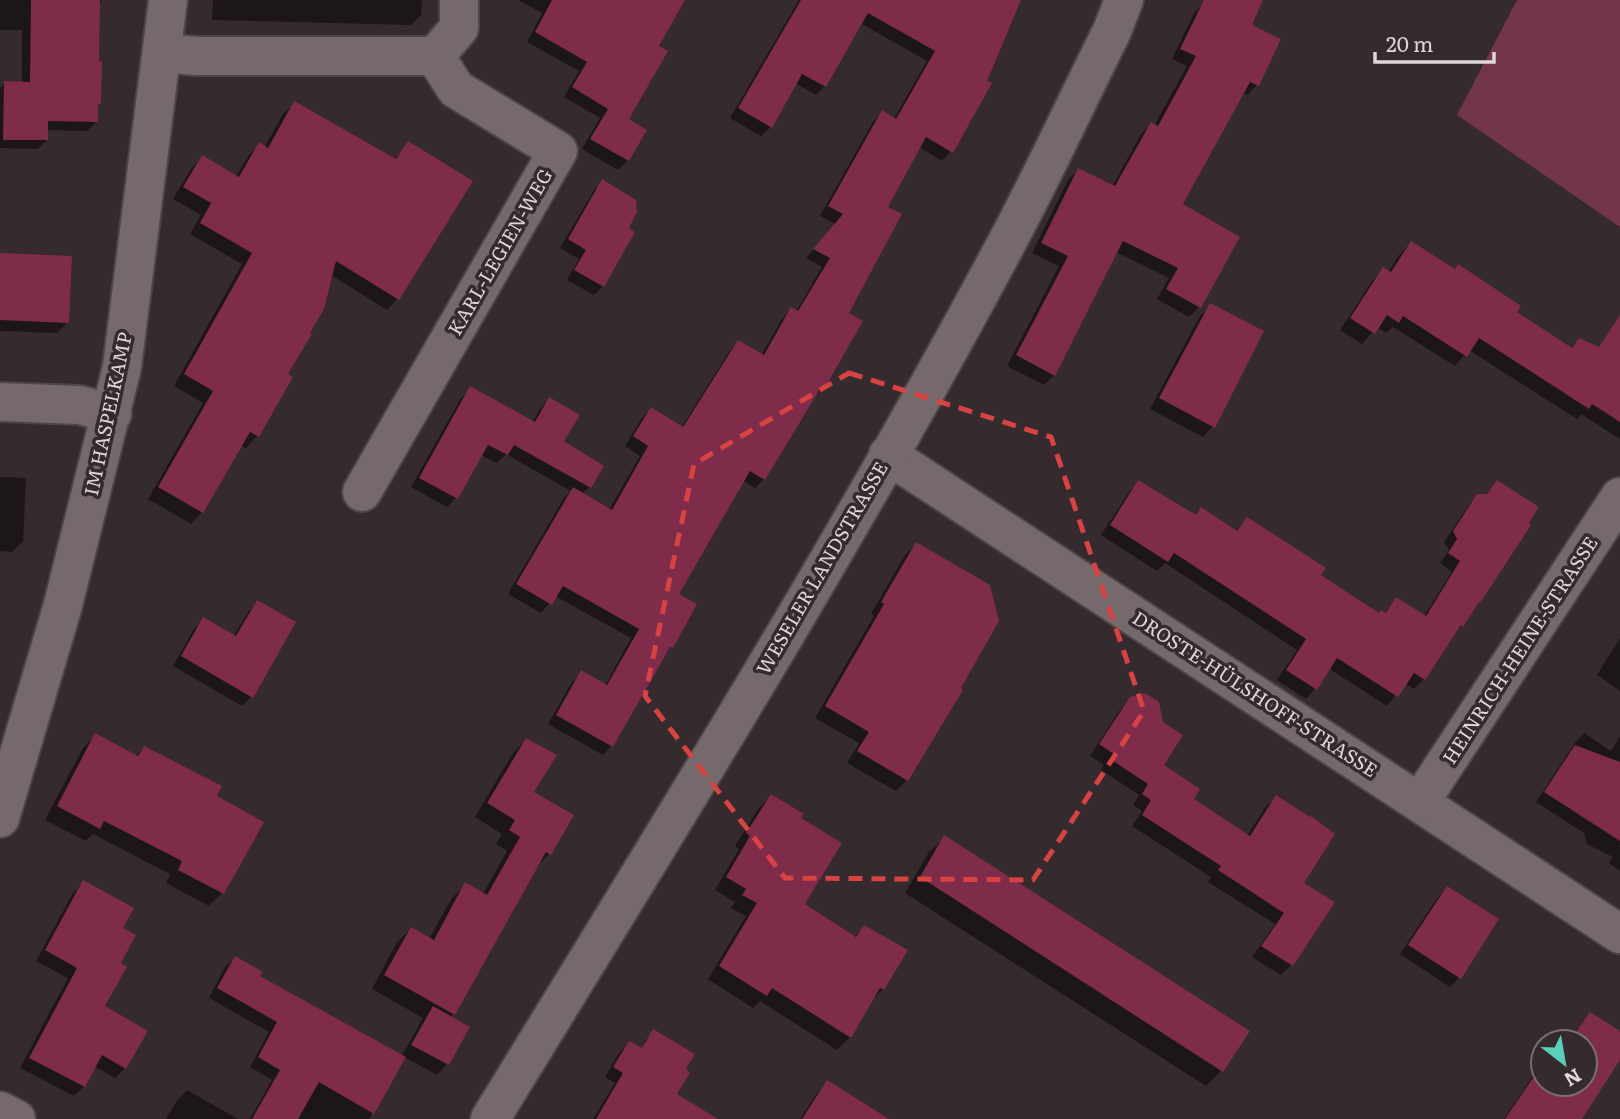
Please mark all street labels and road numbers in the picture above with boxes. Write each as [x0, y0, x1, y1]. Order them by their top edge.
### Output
street label: KARL-LEGIEN-WEG [440, 163, 558, 340]
street label: IM HASPELKAMP [76, 330, 138, 498]
street label: WESELER LANDSTRASSE [748, 456, 894, 679]
street label: HEINRICH-HEINE-STRASSE [1435, 530, 1604, 769]
street label: DROSTE-HÜLSHOFF-STRASSE [1127, 603, 1384, 783]

